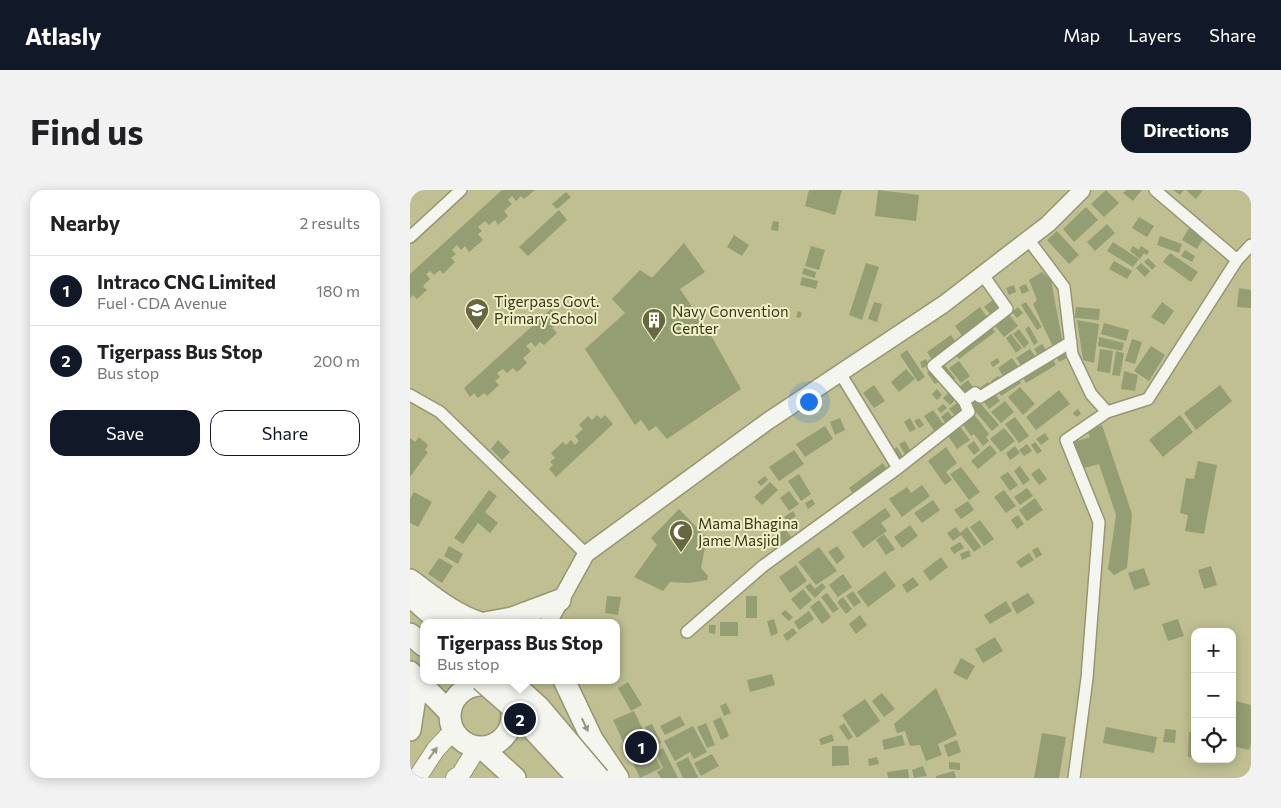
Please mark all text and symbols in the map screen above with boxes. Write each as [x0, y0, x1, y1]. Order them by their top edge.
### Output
text: Atlasly [25, 21, 102, 50]
text: Map [1063, 24, 1100, 46]
text: Layers [1128, 24, 1181, 46]
text: Share [1209, 24, 1256, 46]
button: Directions [1121, 107, 1251, 153]
text: Find us [30, 109, 144, 152]
text: Nearby [50, 210, 120, 235]
text: 2 results [299, 213, 360, 232]
text: Intraco CNG Limited [97, 270, 276, 293]
text: 1 [62, 281, 70, 300]
text: 180 m [316, 281, 360, 300]
place label: Tigerpass Govt. Primary School [494, 292, 600, 327]
text: Fuel · CDA Avenue [97, 293, 227, 312]
school or university icon: Tigerpass Govt. Primary School [464, 297, 490, 331]
place label: Navy Convention Center [672, 302, 788, 337]
building icon: Navy Convention Center [641, 307, 667, 341]
text: Tigerpass Bus Stop [97, 340, 263, 363]
text: 2 [61, 351, 71, 370]
text: 200 m [313, 351, 360, 370]
text: Bus stop [97, 363, 159, 382]
your location [796, 389, 822, 415]
button: Save [50, 410, 200, 456]
button: Share [210, 410, 360, 456]
place label: Mama Bhagina Jame Masjid [698, 514, 798, 549]
mosque icon: Mama Bhagina Jame Masjid [668, 519, 694, 553]
popup [420, 619, 620, 684]
map controls [1191, 628, 1236, 763]
button: + [1191, 628, 1236, 673]
text: Tigerpass Bus Stop [437, 631, 603, 654]
text: Bus stop [437, 654, 499, 673]
button: − [1191, 673, 1236, 718]
pin: 2 [504, 700, 536, 738]
one-way arrow [580, 717, 589, 732]
button: locate [1191, 718, 1236, 763]
pin: 1 [625, 728, 657, 766]
one-way arrow [428, 746, 438, 760]

